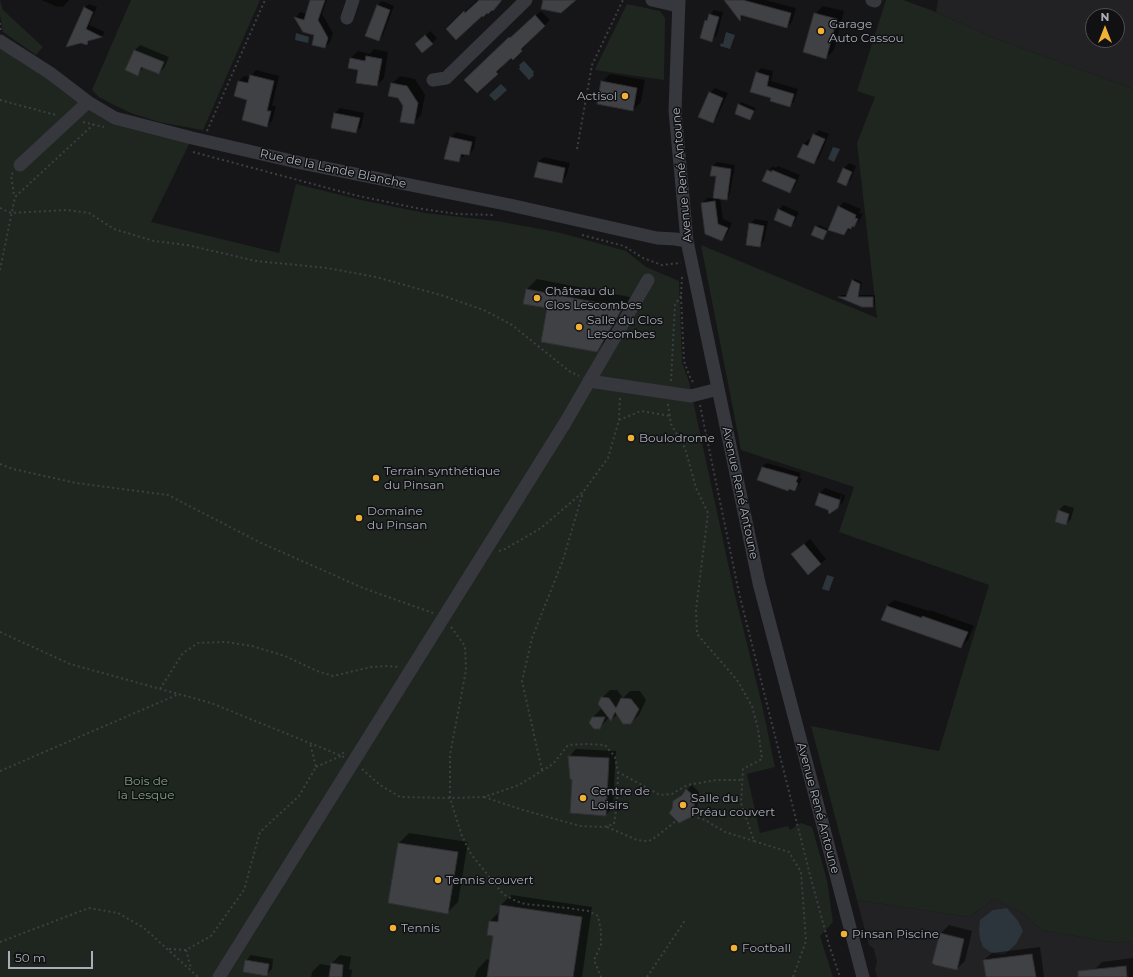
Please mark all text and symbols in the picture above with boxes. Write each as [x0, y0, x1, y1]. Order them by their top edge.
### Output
north arrow [1085, 8, 1125, 48]
text: N [1101, 10, 1109, 24]
place label: Garage Auto Cassou [829, 17, 904, 45]
marker: Garage Auto Cassou [816, 26, 826, 36]
place label: Actisol [577, 89, 617, 103]
marker: Actisol [620, 91, 630, 101]
street label: Avenue René Antoune [669, 107, 695, 243]
street label: Rue de la Lande Blanche [258, 146, 408, 192]
place label: Château du Clos Lescombes [545, 284, 641, 312]
marker: Château du Clos Lescombes [532, 293, 542, 303]
place label: Salle du Clos Lescombes [587, 313, 663, 341]
marker: Salle du Clos Lescombes [574, 322, 584, 332]
street label: Avenue René Antoune [719, 425, 761, 561]
place label: Boulodrome [639, 431, 715, 445]
marker: Boulodrome [626, 433, 636, 443]
place label: Terrain synthétique du Pinsan [384, 464, 500, 492]
marker: Terrain synthétique du Pinsan [371, 473, 381, 483]
place label: Domaine du Pinsan [367, 504, 427, 532]
marker: Domaine du Pinsan [354, 513, 364, 523]
street label: Avenue René Antoune [794, 741, 842, 875]
park label: Bois de la Lesque [118, 774, 174, 802]
place label: Centre de Loisirs [591, 784, 650, 812]
place label: Salle du Préau couvert [691, 791, 775, 819]
marker: Centre de Loisirs [578, 793, 588, 803]
marker: Salle du Préau couvert [678, 800, 688, 810]
place label: Tennis couvert [446, 873, 534, 887]
marker: Tennis couvert [433, 875, 443, 885]
place label: Tennis [401, 921, 440, 935]
marker: Tennis [388, 923, 398, 933]
place label: Pinsan Piscine [852, 927, 939, 941]
marker: Pinsan Piscine [839, 929, 849, 939]
place label: Football [742, 941, 791, 955]
scale bar [10, 943, 95, 969]
marker: Football [729, 943, 739, 953]
text: 50 m [15, 950, 46, 965]

